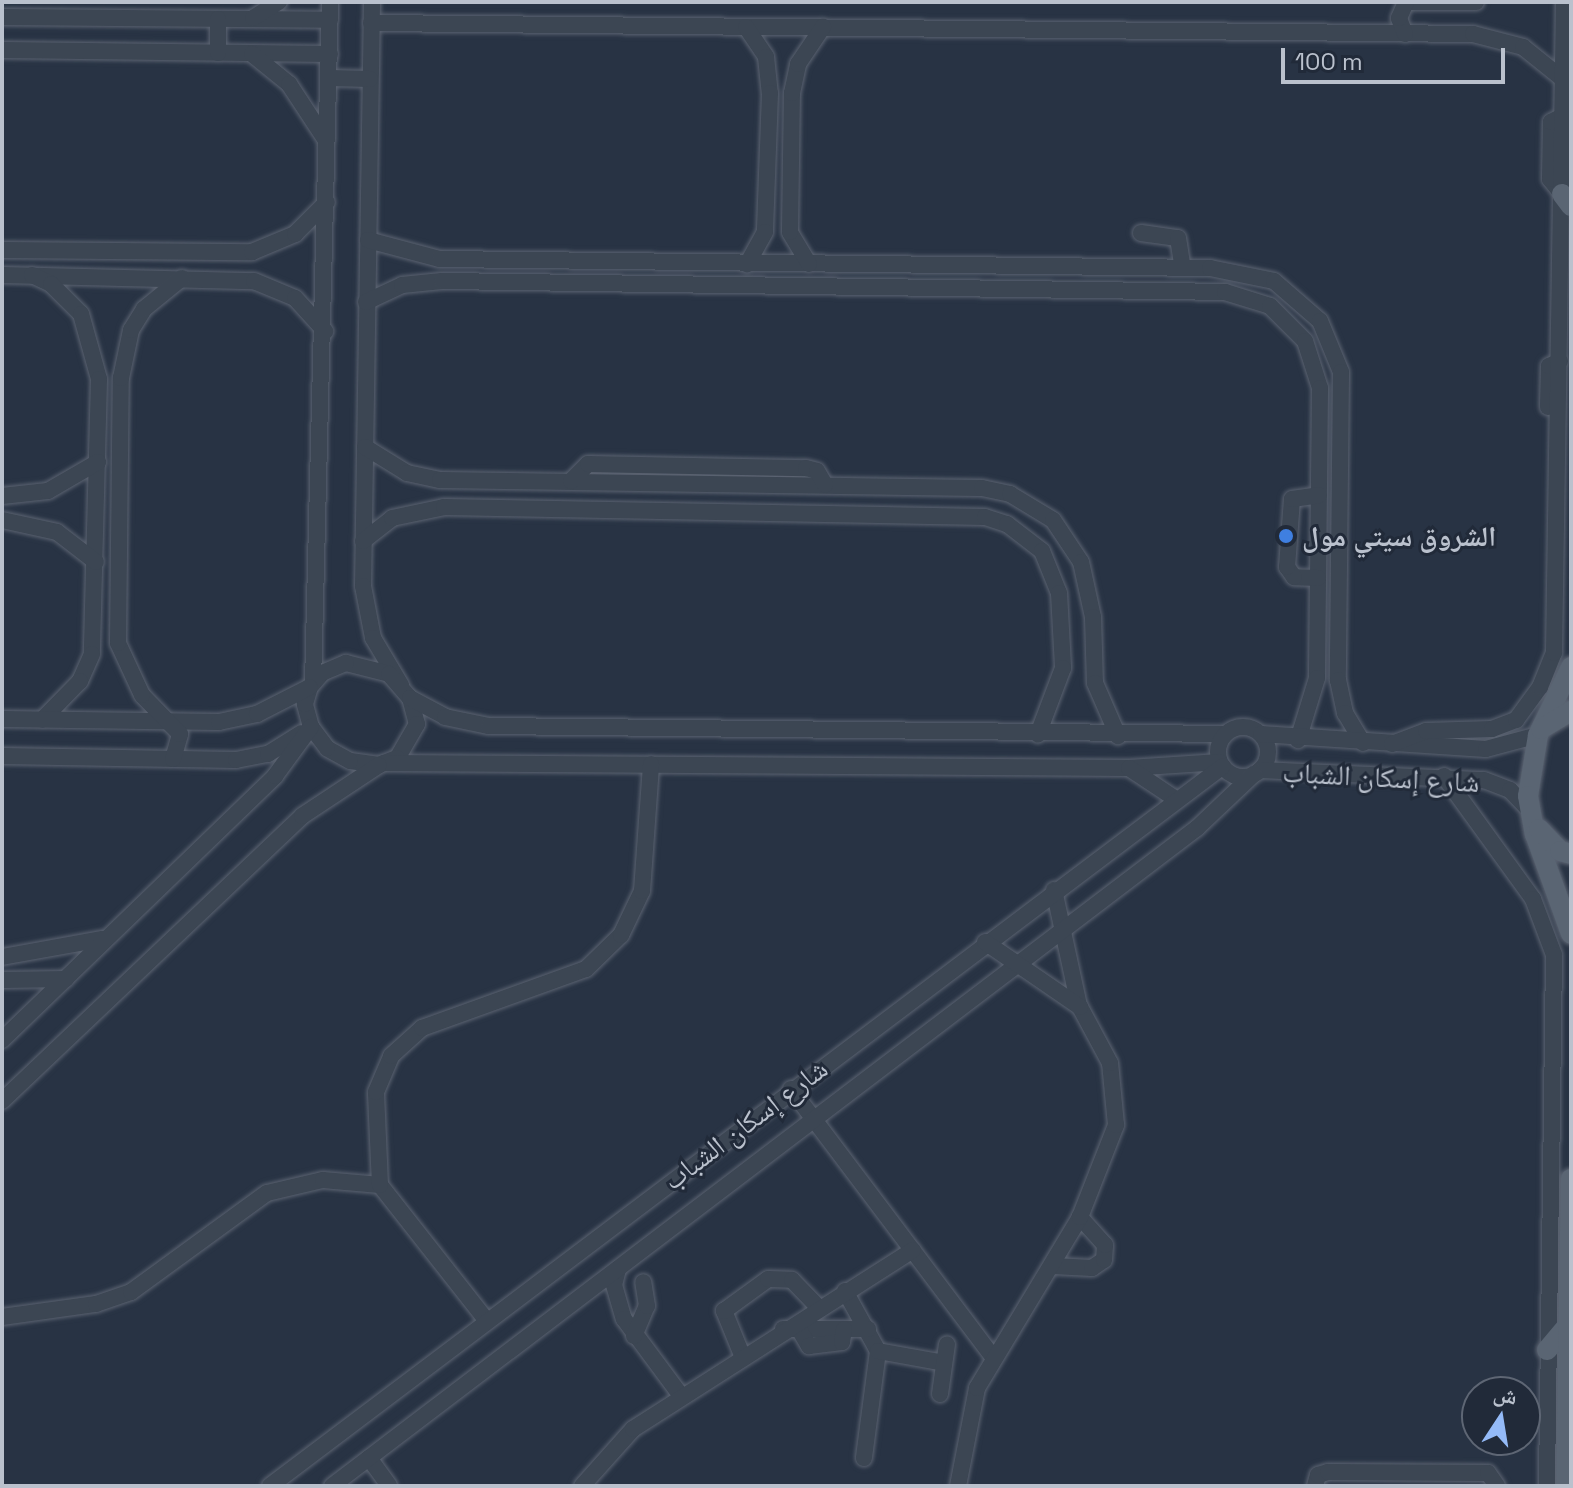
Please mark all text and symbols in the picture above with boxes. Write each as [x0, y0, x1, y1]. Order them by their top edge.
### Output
scale bar [1285, 32, 1509, 82]
text: 100 m [1295, 46, 1363, 77]
place label: الشروق سيتي مول [1302, 519, 1496, 553]
marker: الشروق سيتي مول [1277, 527, 1295, 545]
street label: شارع إسكان الشباب [1282, 755, 1480, 799]
street label: شارع إسكان الشباب [656, 1051, 834, 1197]
north arrow [1461, 1376, 1541, 1456]
text: ش [1491, 1378, 1520, 1411]

